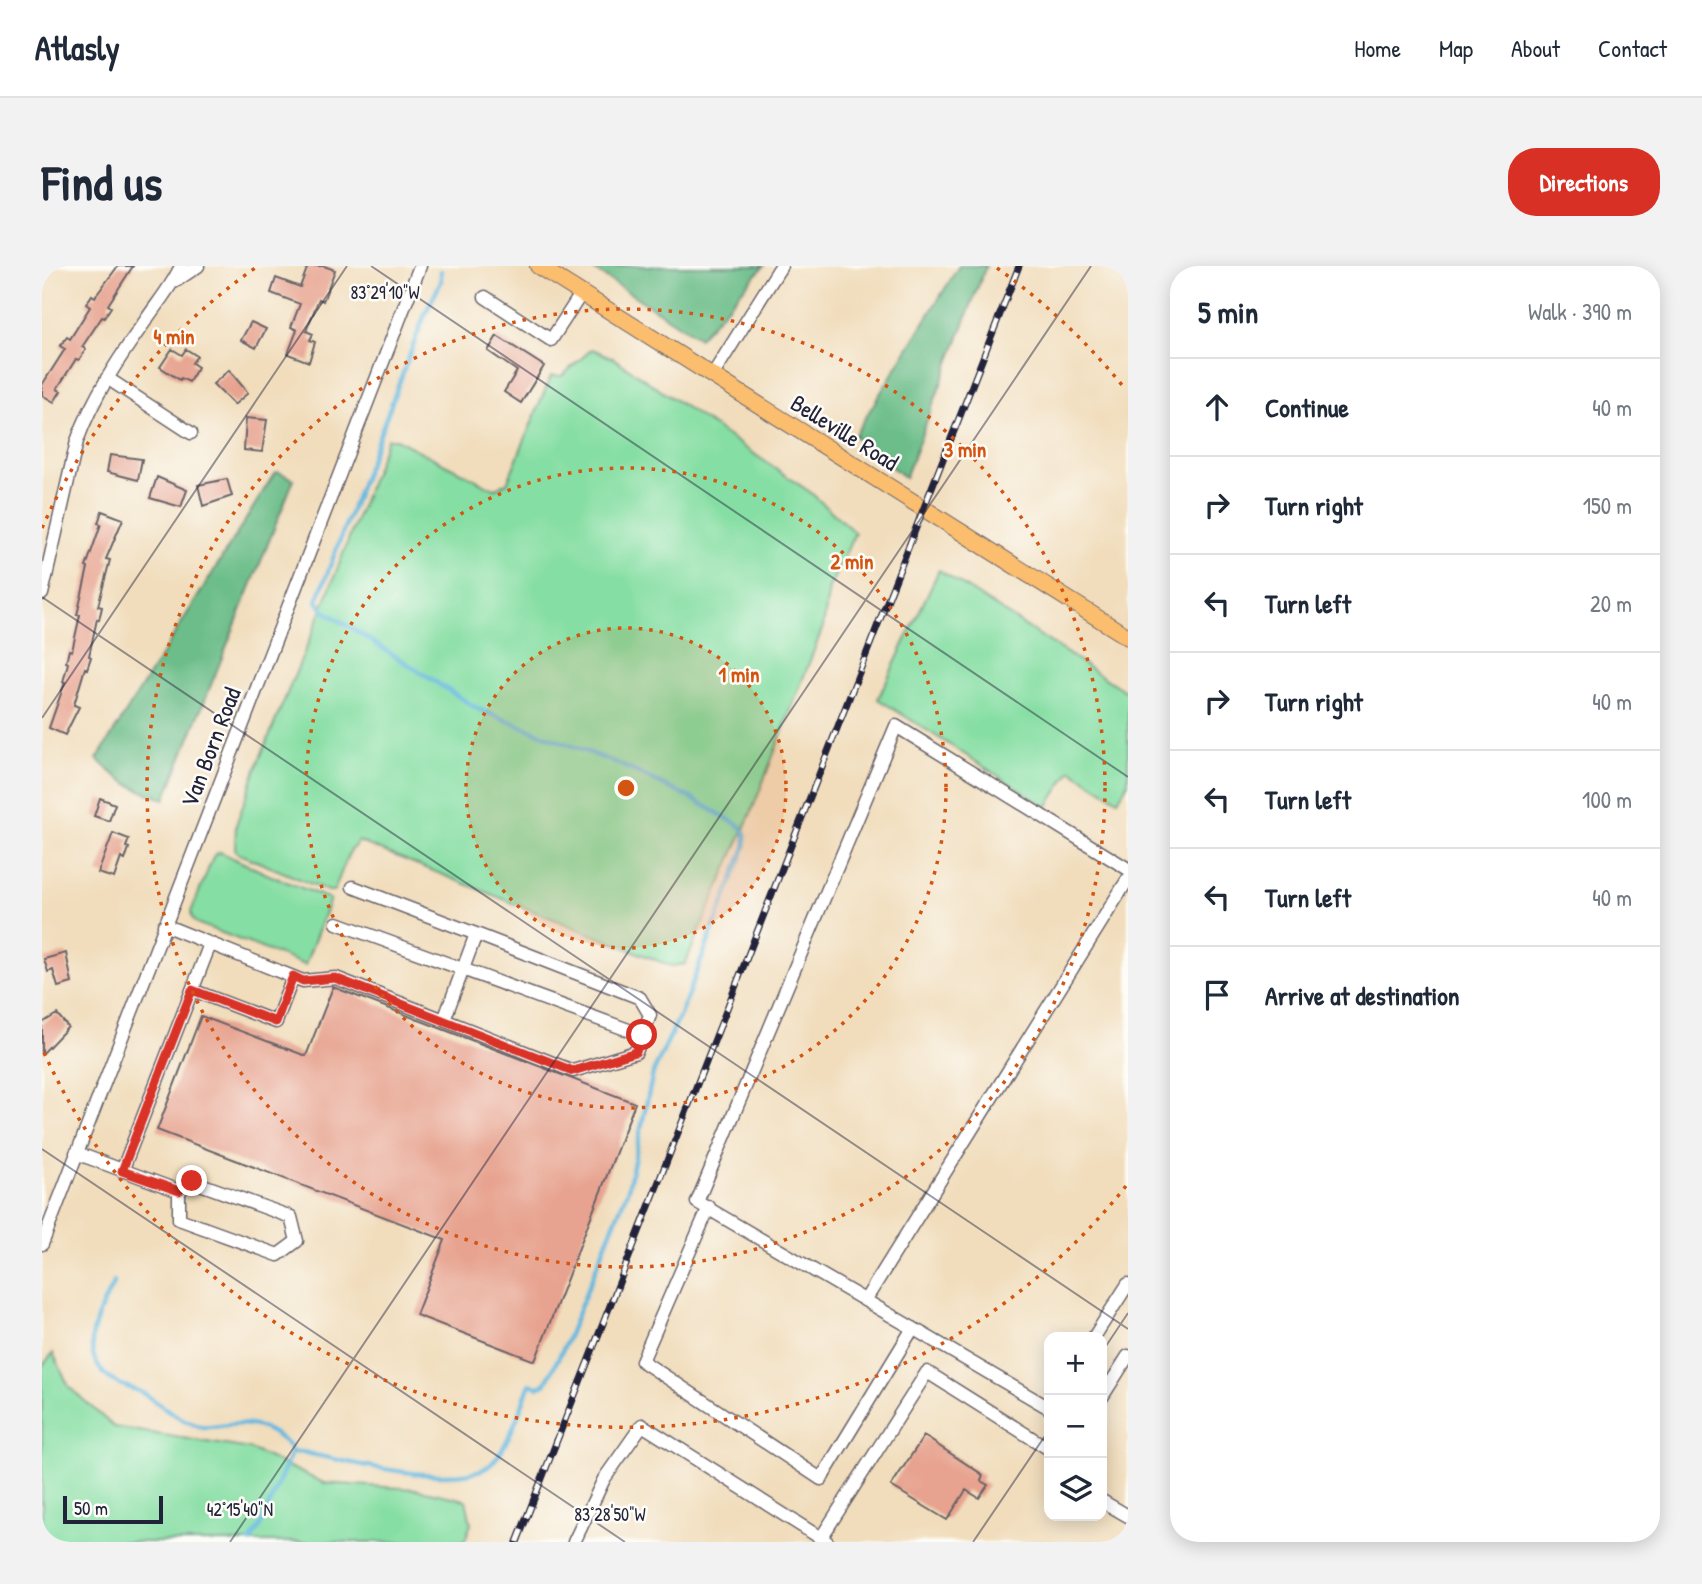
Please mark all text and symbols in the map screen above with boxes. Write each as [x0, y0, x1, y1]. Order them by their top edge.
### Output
text: Atlasly [35, 26, 120, 70]
text: Home [1354, 32, 1401, 64]
text: Map [1439, 32, 1473, 64]
text: About [1511, 32, 1560, 64]
text: Contact [1598, 32, 1667, 64]
button: Directions [1508, 148, 1660, 216]
text: Find us [42, 149, 162, 215]
text: 83°29'10"W [350, 280, 420, 305]
text: 5 min [1198, 292, 1258, 332]
text: Walk · 390 m [1528, 296, 1632, 327]
text: 4 min [153, 322, 195, 351]
street label: Belleville Road [785, 386, 905, 478]
icon: ahead [1198, 388, 1236, 426]
text: Continue [1265, 390, 1349, 425]
text: 40 m [1592, 392, 1632, 423]
text: 3 min [944, 435, 986, 464]
icon: right [1198, 486, 1236, 524]
text: Turn right [1265, 488, 1363, 523]
text: 150 m [1583, 490, 1632, 521]
text: 2 min [830, 547, 874, 576]
icon: left [1198, 584, 1236, 622]
text: Turn left [1265, 586, 1351, 621]
text: 20 m [1590, 588, 1632, 619]
text: 1 min [719, 660, 759, 689]
street label: Van Born Road [172, 682, 248, 812]
icon: right [1198, 682, 1236, 720]
text: Turn right [1265, 684, 1363, 719]
text: 40 m [1592, 686, 1632, 717]
centre of rings [614, 776, 638, 800]
icon: left [1198, 780, 1236, 818]
text: Turn left [1265, 782, 1351, 817]
text: 100 m [1582, 784, 1632, 815]
icon: left [1198, 878, 1236, 916]
text: Turn left [1265, 880, 1351, 915]
text: 40 m [1592, 882, 1632, 913]
icon: arrive [1198, 976, 1236, 1014]
text: Arrive at destination [1265, 978, 1460, 1013]
route start [626, 1019, 657, 1050]
route end [176, 1165, 207, 1196]
map controls [1044, 1332, 1107, 1521]
button: + [1044, 1332, 1107, 1395]
button: − [1044, 1395, 1107, 1458]
button: layers [1044, 1458, 1107, 1521]
scale bar [63, 1493, 163, 1525]
text: 50 m [74, 1495, 108, 1521]
text: 42°15'40"N [207, 1497, 273, 1522]
text: 83°28'50"W [574, 1502, 646, 1527]

